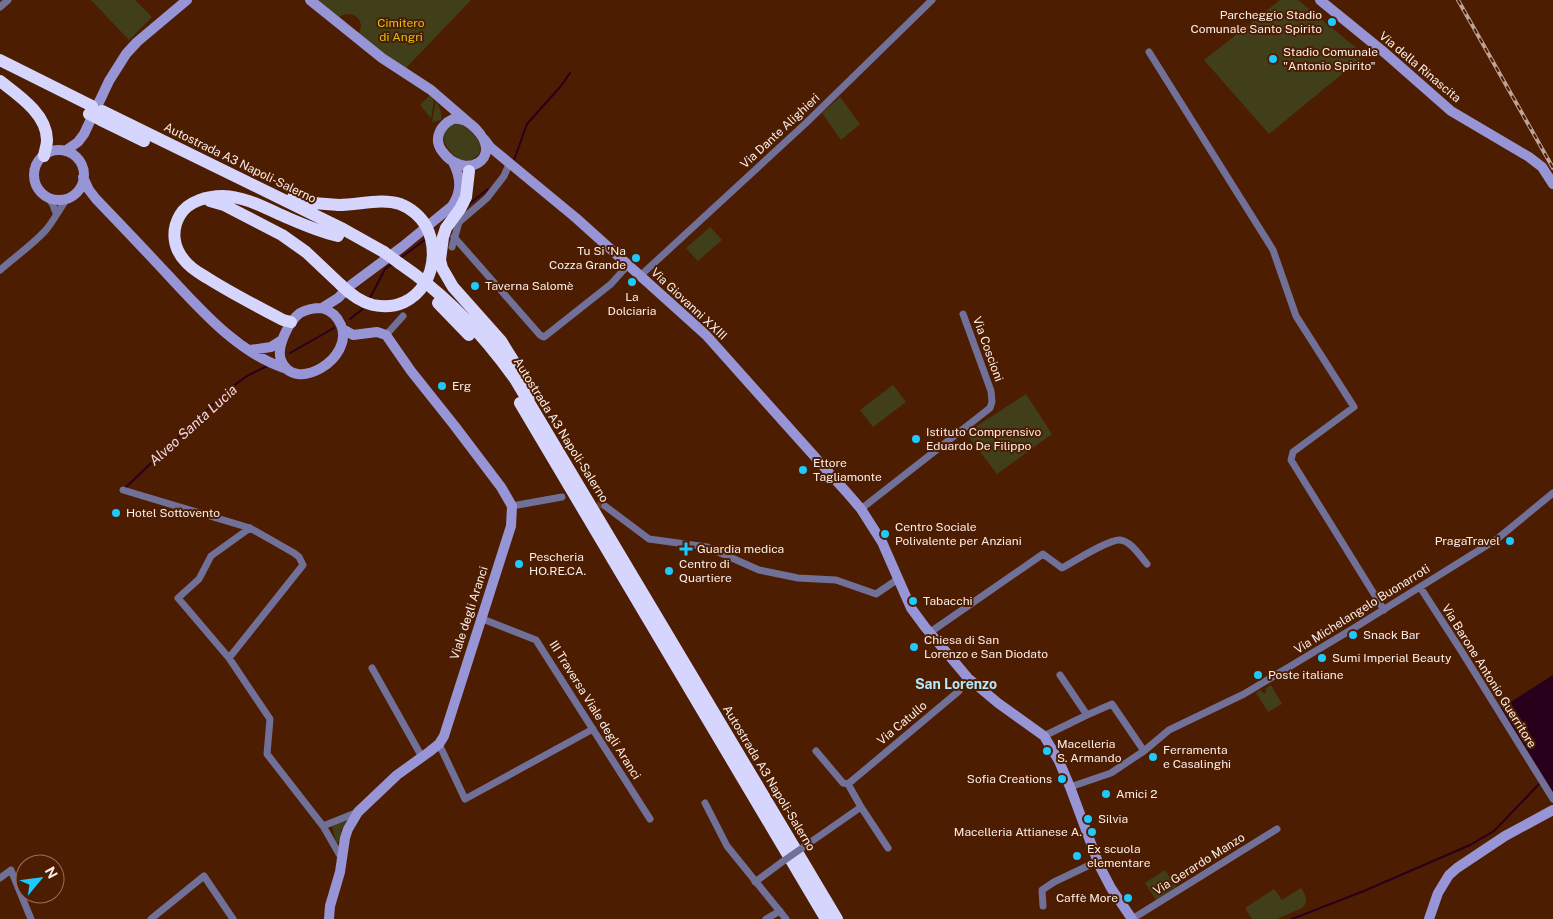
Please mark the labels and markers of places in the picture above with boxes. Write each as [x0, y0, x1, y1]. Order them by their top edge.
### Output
place label: Parcheggio Stadio Comunale Santo Spirito [1190, 8, 1322, 36]
marker: Parcheggio Stadio Comunale Santo Spirito [1326, 16, 1338, 28]
place label: Stadio Comunale "Antonio Spirito" [1283, 45, 1378, 73]
marker: Stadio Comunale "Antonio Spirito" [1267, 53, 1279, 65]
place label: Tu Si 'Na Cozza Grande [549, 244, 626, 272]
marker: Tu Si 'Na Cozza Grande [630, 252, 642, 264]
marker: La Dolciaria [626, 276, 638, 288]
place label: Taverna Salomè [485, 279, 574, 293]
marker: Taverna Salomè [469, 280, 481, 292]
place label: La Dolciaria [608, 290, 656, 318]
place label: Erg [452, 379, 471, 393]
marker: Erg [436, 380, 448, 392]
place label: Istituto Comprensivo Eduardo De Filippo [926, 425, 1041, 453]
marker: Istituto Comprensivo Eduardo De Filippo [910, 433, 922, 445]
place label: Ettore Tagliamonte [813, 456, 882, 484]
marker: Ettore Tagliamonte [797, 464, 809, 476]
place label: Hotel Sottovento [126, 506, 220, 520]
marker: Hotel Sottovento [110, 507, 122, 519]
place label: Centro Sociale Polivalente per Anziani [895, 520, 1022, 548]
marker: Centro Sociale Polivalente per Anziani [879, 528, 891, 540]
place label: PragaTravel [1435, 534, 1500, 548]
marker: PragaTravel [1504, 535, 1516, 547]
marker: Guardia medica [679, 542, 693, 556]
place label: Guardia medica [697, 542, 784, 556]
place label: Pescheria HO.RE.CA. [529, 550, 586, 578]
place label: Centro di Quartiere [679, 557, 732, 585]
marker: Pescheria HO.RE.CA. [513, 558, 525, 570]
marker: Centro di Quartiere [663, 565, 675, 577]
place label: Tabacchi [923, 594, 973, 608]
marker: Tabacchi [907, 595, 919, 607]
place label: Snack Bar [1363, 628, 1420, 642]
marker: Snack Bar [1347, 629, 1359, 641]
place label: Chiesa di San Lorenzo e San Diodato [924, 633, 1048, 661]
marker: Chiesa di San Lorenzo e San Diodato [908, 641, 920, 653]
place label: Sumi Imperial Beauty [1332, 651, 1452, 665]
marker: Sumi Imperial Beauty [1316, 652, 1328, 664]
place label: Poste italiane [1268, 668, 1344, 682]
marker: Poste italiane [1252, 669, 1264, 681]
place label: Macelleria S. Armando [1057, 737, 1122, 765]
place label: Ferramenta e Casalinghi [1163, 743, 1231, 771]
marker: Macelleria S. Armando [1041, 745, 1053, 757]
marker: Ferramenta e Casalinghi [1147, 751, 1159, 763]
place label: Sofia Creations [967, 772, 1052, 786]
marker: Sofia Creations [1056, 773, 1068, 785]
place label: Amici 2 [1116, 787, 1157, 801]
marker: Amici 2 [1100, 788, 1112, 800]
place label: Silvia [1098, 812, 1128, 826]
marker: Silvia [1082, 813, 1094, 825]
place label: Macelleria Attianese A. [954, 825, 1082, 839]
marker: Macelleria Attianese A. [1086, 826, 1098, 838]
place label: Ex scuola elementare [1087, 842, 1151, 870]
marker: Ex scuola elementare [1071, 850, 1083, 862]
place label: Caffè More [1056, 891, 1118, 905]
marker: Caffè More [1122, 892, 1134, 904]

